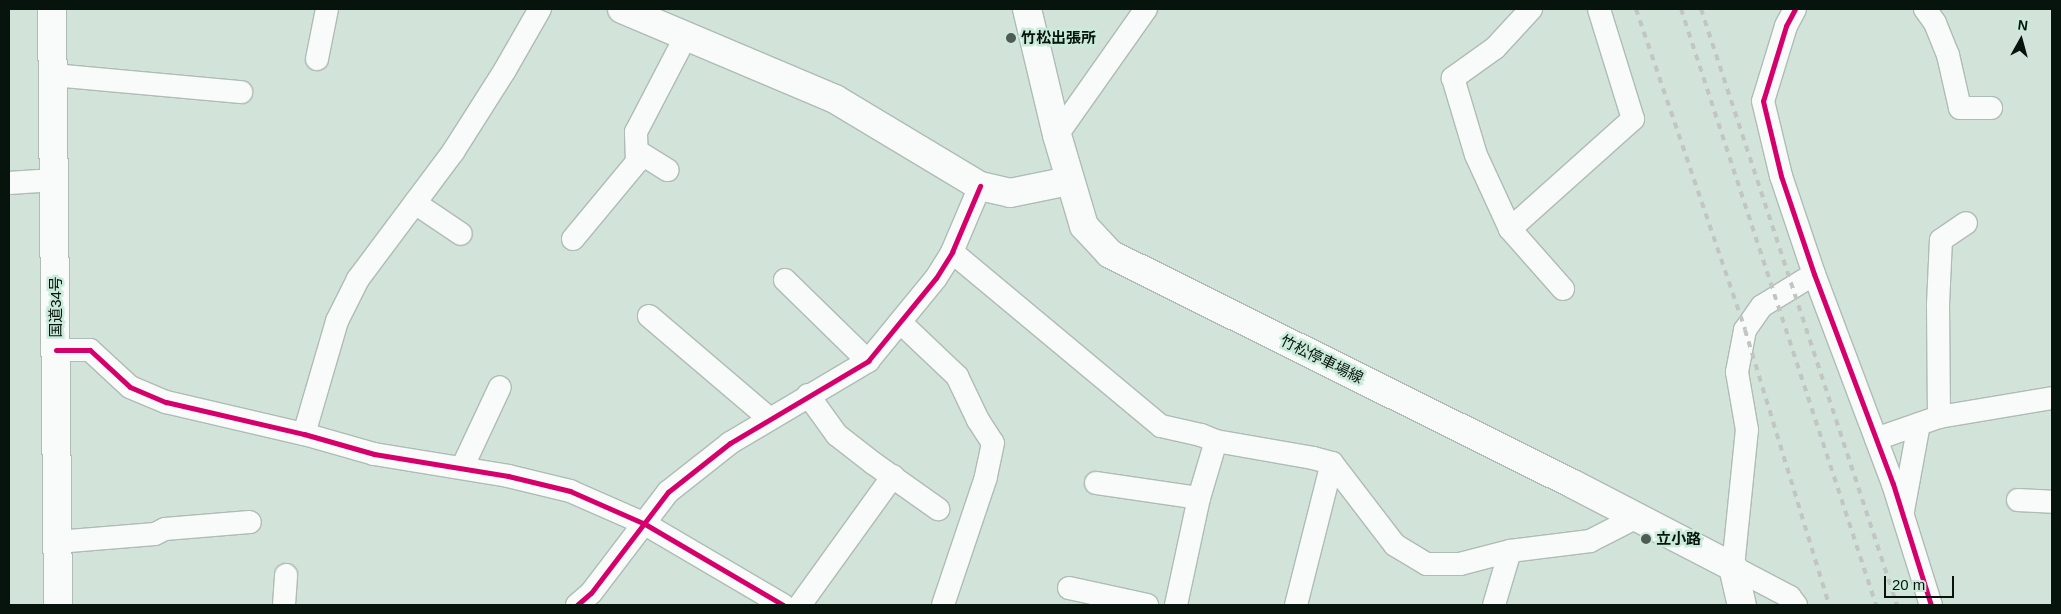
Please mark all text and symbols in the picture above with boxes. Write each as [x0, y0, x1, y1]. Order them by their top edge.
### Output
north arrow [1996, 15, 2046, 65]
text: N [2017, 17, 2029, 34]
place label: 竹松出張所 [1021, 29, 1096, 47]
marker: 竹松出張所 [1005, 32, 1017, 44]
street label: 国道34号 [47, 276, 65, 338]
street label: 竹松停車場線 [1278, 331, 1366, 387]
place label: 立小路 [1656, 530, 1701, 548]
marker: 立小路 [1640, 533, 1652, 545]
scale bar [1886, 566, 1956, 598]
text: 20 m [1892, 576, 1925, 593]

